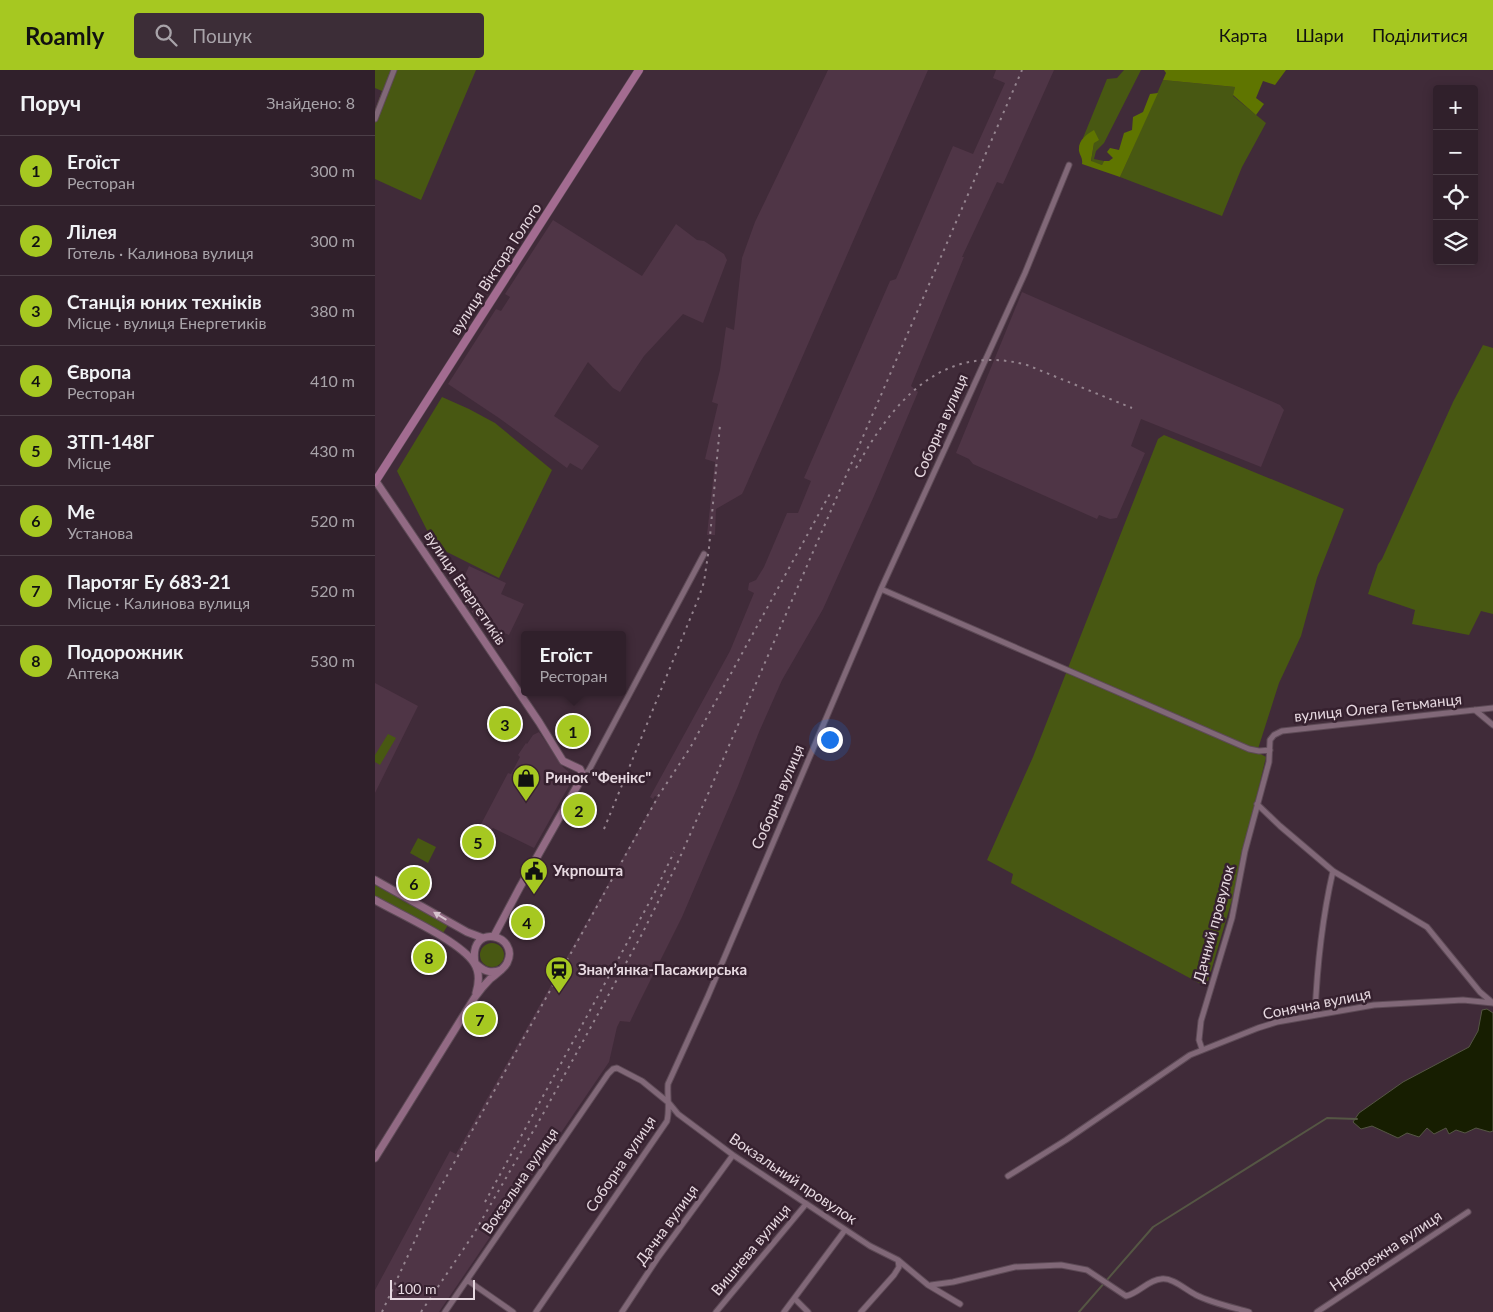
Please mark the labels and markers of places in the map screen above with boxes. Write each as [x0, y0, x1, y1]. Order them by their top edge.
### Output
pin: 3 [489, 705, 521, 743]
pin: 1 [557, 712, 589, 750]
shop icon: Ринок "Фенікс" [511, 763, 541, 802]
place label: Ринок "Фенікс" [545, 768, 651, 786]
pin: 2 [563, 791, 595, 829]
pin: 5 [462, 823, 494, 861]
public building icon: Укрпошта [519, 856, 549, 895]
place label: Укрпошта [552, 861, 623, 879]
pin: 6 [398, 864, 430, 902]
pin: 4 [511, 903, 543, 941]
pin: 8 [413, 938, 445, 976]
station icon: Знам’янка-Пасажирська [544, 955, 574, 994]
place label: Знам’янка-Пасажирська [578, 960, 747, 978]
pin: 7 [464, 1000, 496, 1038]

